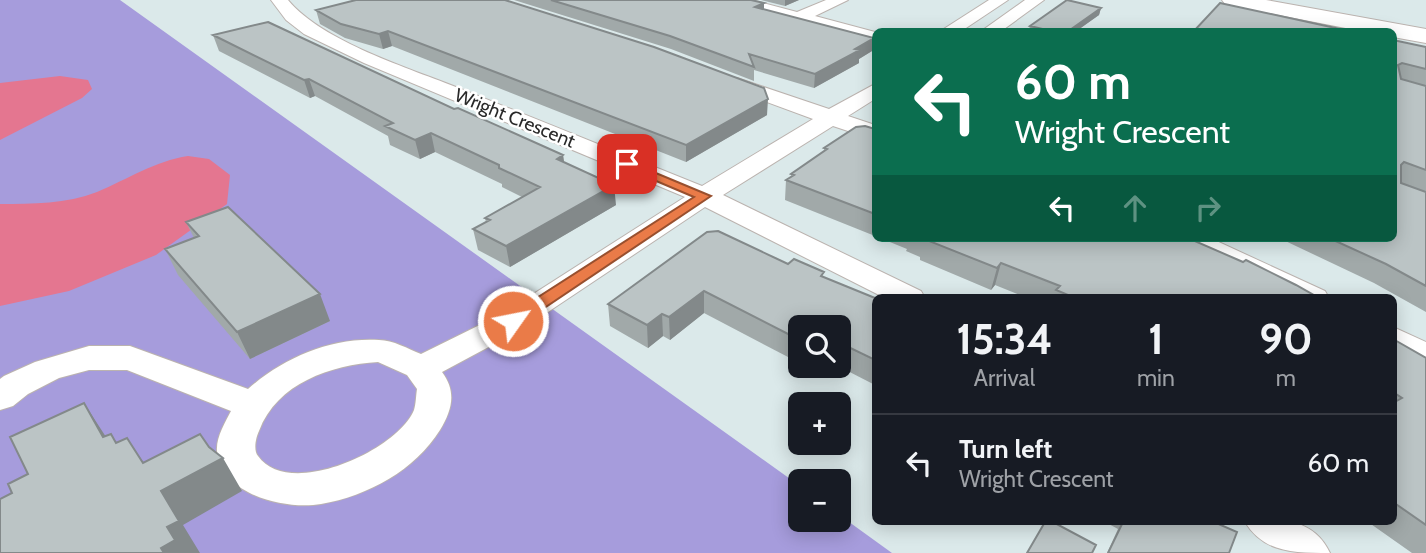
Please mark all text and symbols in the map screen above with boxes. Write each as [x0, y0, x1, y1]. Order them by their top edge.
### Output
text: 60 m [1015, 52, 1131, 111]
icon: left [900, 56, 991, 147]
street label: Wright Crescent [451, 83, 579, 153]
text: Wright Crescent [1015, 112, 1230, 151]
pin [597, 134, 657, 194]
icon: arrive [608, 145, 646, 183]
icon: left [1043, 189, 1081, 227]
icon: ahead [1116, 189, 1154, 227]
icon: right [1189, 189, 1227, 227]
position arrow [476, 284, 550, 358]
text: 15:34 [956, 313, 1053, 365]
text: 1 [1148, 313, 1164, 365]
text: 90 [1259, 313, 1313, 365]
map controls [788, 315, 851, 532]
button: search [788, 315, 851, 378]
text: Arrival [974, 364, 1035, 392]
text: min [1137, 364, 1175, 392]
text: m [1276, 364, 1296, 392]
button: + [788, 392, 851, 455]
text: Turn left [959, 433, 1052, 465]
icon: left [900, 444, 938, 482]
text: 60 m [1307, 447, 1369, 479]
text: Wright Crescent [959, 465, 1114, 493]
button: − [788, 469, 851, 532]

